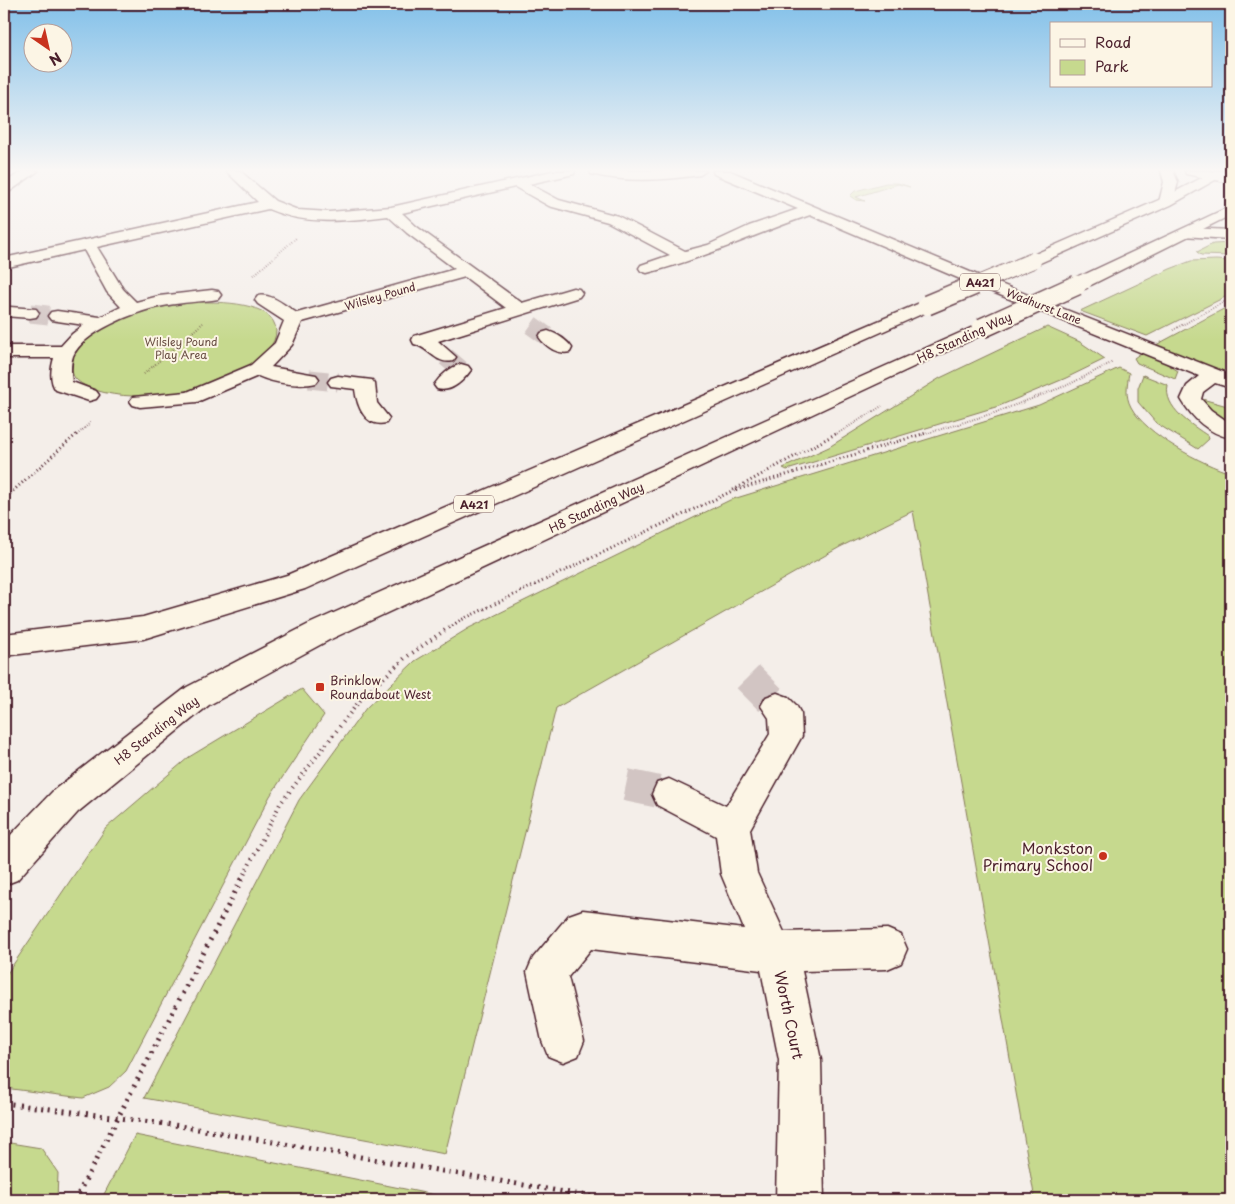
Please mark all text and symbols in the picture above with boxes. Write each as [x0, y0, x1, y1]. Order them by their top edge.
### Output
north arrow [22, 22, 72, 72]
legend [1050, 22, 1212, 88]
text: Road [1095, 30, 1131, 53]
text: N [45, 47, 66, 71]
text: Park [1095, 54, 1129, 77]
road number: A421 [960, 274, 1000, 290]
street label: Wilsley Pound [343, 278, 417, 314]
street label: Wadhurst Lane [1004, 284, 1084, 328]
street label: H8 Standing Way [914, 307, 1015, 367]
park label: Wilsley Pound Play Area [144, 333, 218, 363]
street label: H8 Standing Way [546, 477, 647, 537]
road number: A421 [454, 496, 494, 512]
place label: Brinklow Roundabout West [330, 671, 432, 703]
marker: Brinklow Roundabout West [314, 681, 326, 693]
street label: H8 Standing Way [110, 691, 202, 769]
place label: Monkston Primary School [983, 836, 1093, 876]
marker: Monkston Primary School [1097, 850, 1109, 862]
street label: Worth Court [769, 969, 811, 1061]

